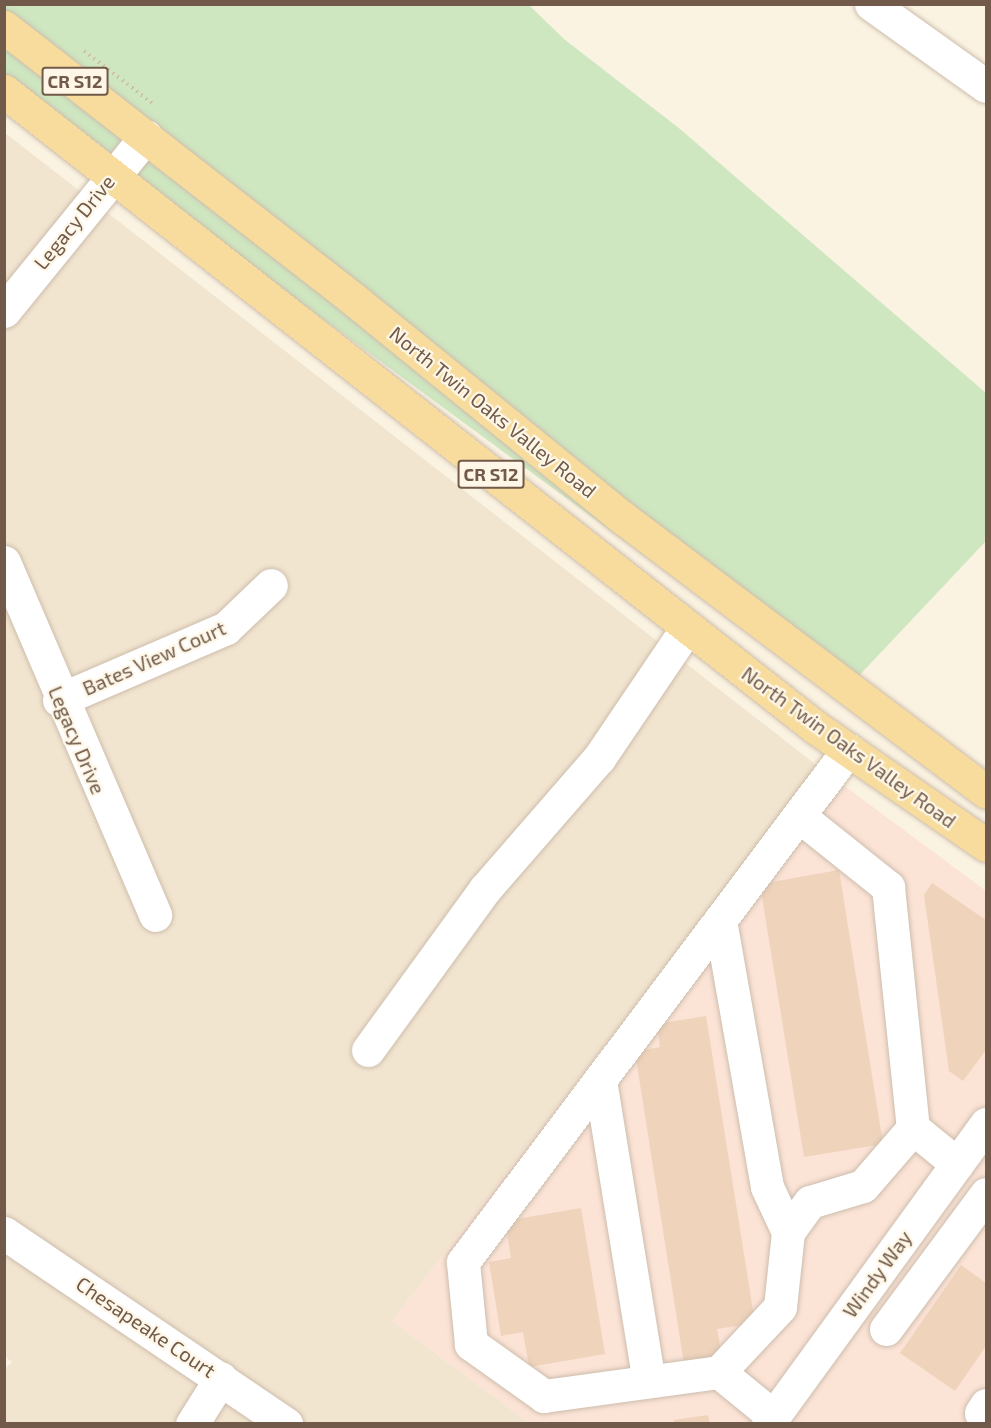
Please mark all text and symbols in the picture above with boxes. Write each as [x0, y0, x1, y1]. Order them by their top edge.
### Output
road number: CR S12 [40, 66, 110, 96]
street label: Legacy Drive [28, 170, 120, 274]
street label: North Twin Oaks Valley Road [384, 321, 602, 503]
road number: CR S12 [456, 459, 526, 489]
street label: Bates View Court [78, 616, 230, 700]
street label: North Twin Oaks Valley Road [737, 661, 961, 833]
street label: Legacy Drive [43, 682, 111, 798]
street label: Windy Way [837, 1226, 917, 1322]
street label: Chesapeake Court [72, 1271, 220, 1383]

